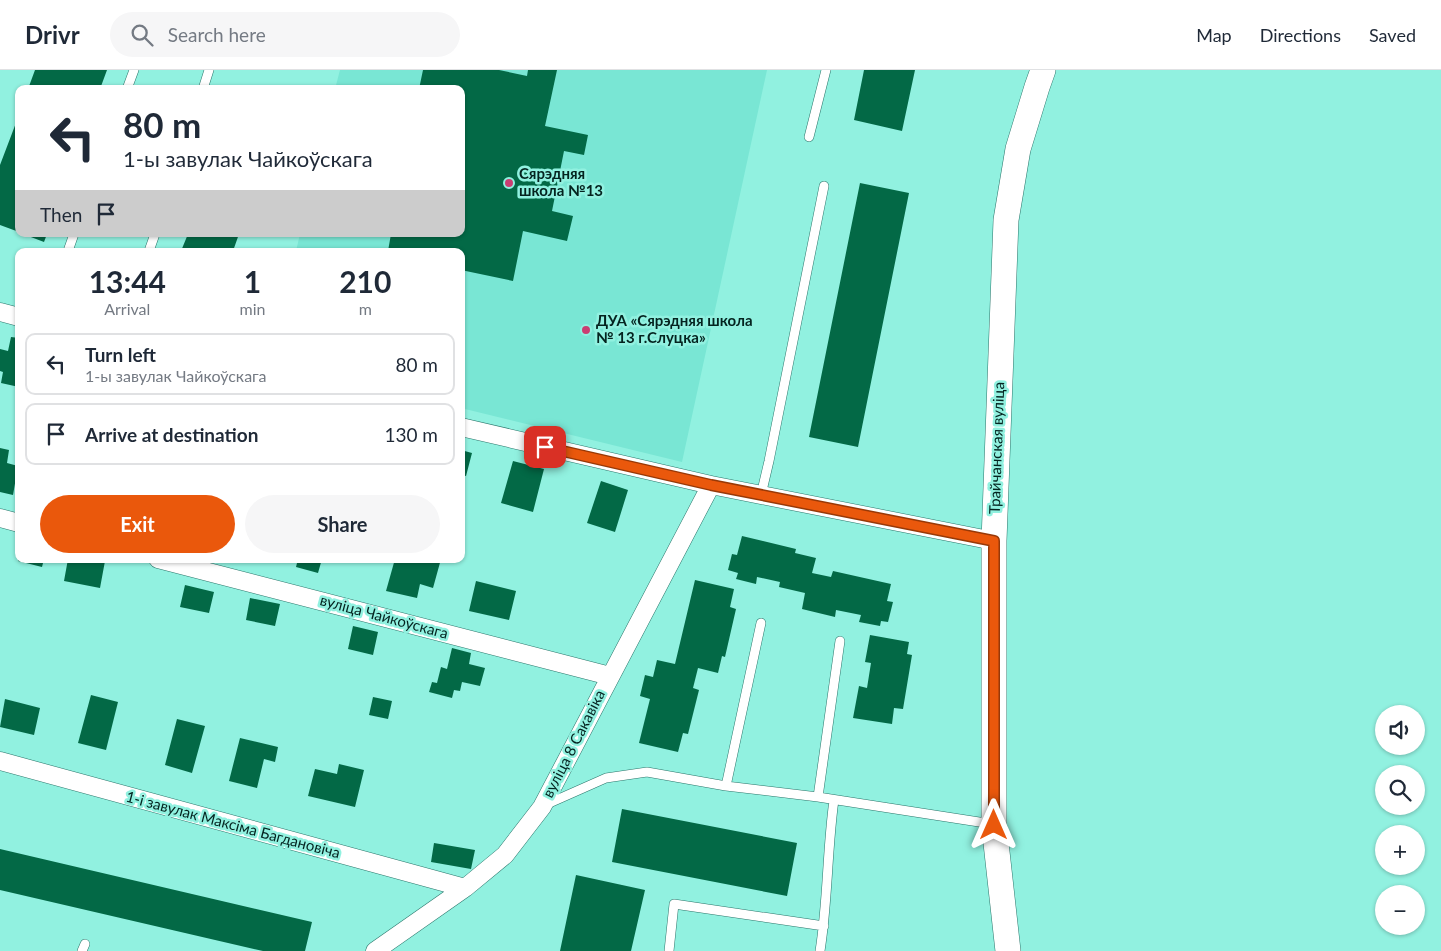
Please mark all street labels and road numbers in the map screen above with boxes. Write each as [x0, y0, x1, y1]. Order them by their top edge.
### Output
street label: Трайчанская вуліца [985, 382, 1007, 514]
street label: вуліца Чайкоўскага [318, 590, 450, 642]
street label: вуліца 8 Сакавіка [538, 687, 608, 800]
street label: 1-і завулак Максіма Багдановіча [124, 787, 342, 861]

